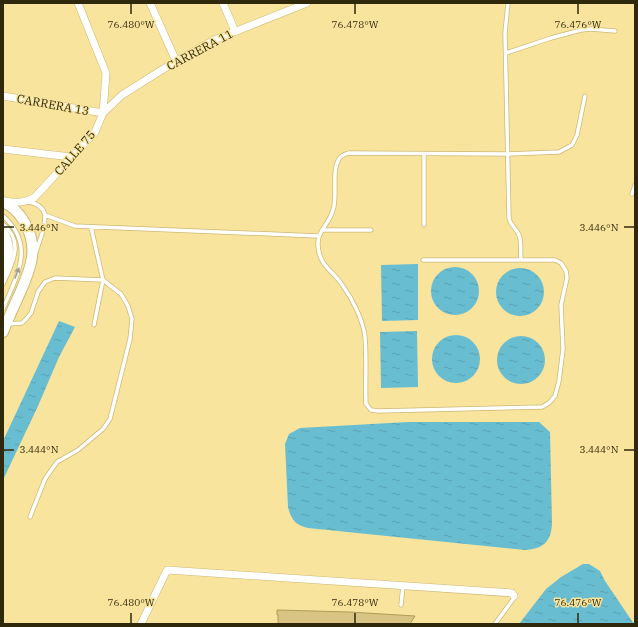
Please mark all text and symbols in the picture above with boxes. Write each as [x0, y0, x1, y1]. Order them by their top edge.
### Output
text: 76.480°W [107, 18, 155, 31]
text: 76.478°W [331, 18, 379, 31]
text: 76.476°W [554, 18, 602, 31]
street label: CARRERA 11 [164, 26, 236, 73]
street label: CARRERA 13 [16, 91, 90, 118]
street label: CALLE 75 [51, 127, 98, 178]
text: 3.446°N [19, 221, 59, 234]
text: 3.446°N [579, 221, 619, 234]
one-way arrow [15, 266, 21, 278]
text: 3.444°N [19, 443, 59, 456]
text: 3.444°N [579, 443, 619, 456]
text: 76.480°W [107, 596, 155, 609]
text: 76.478°W [331, 596, 379, 609]
text: 76.476°W [554, 596, 602, 609]

